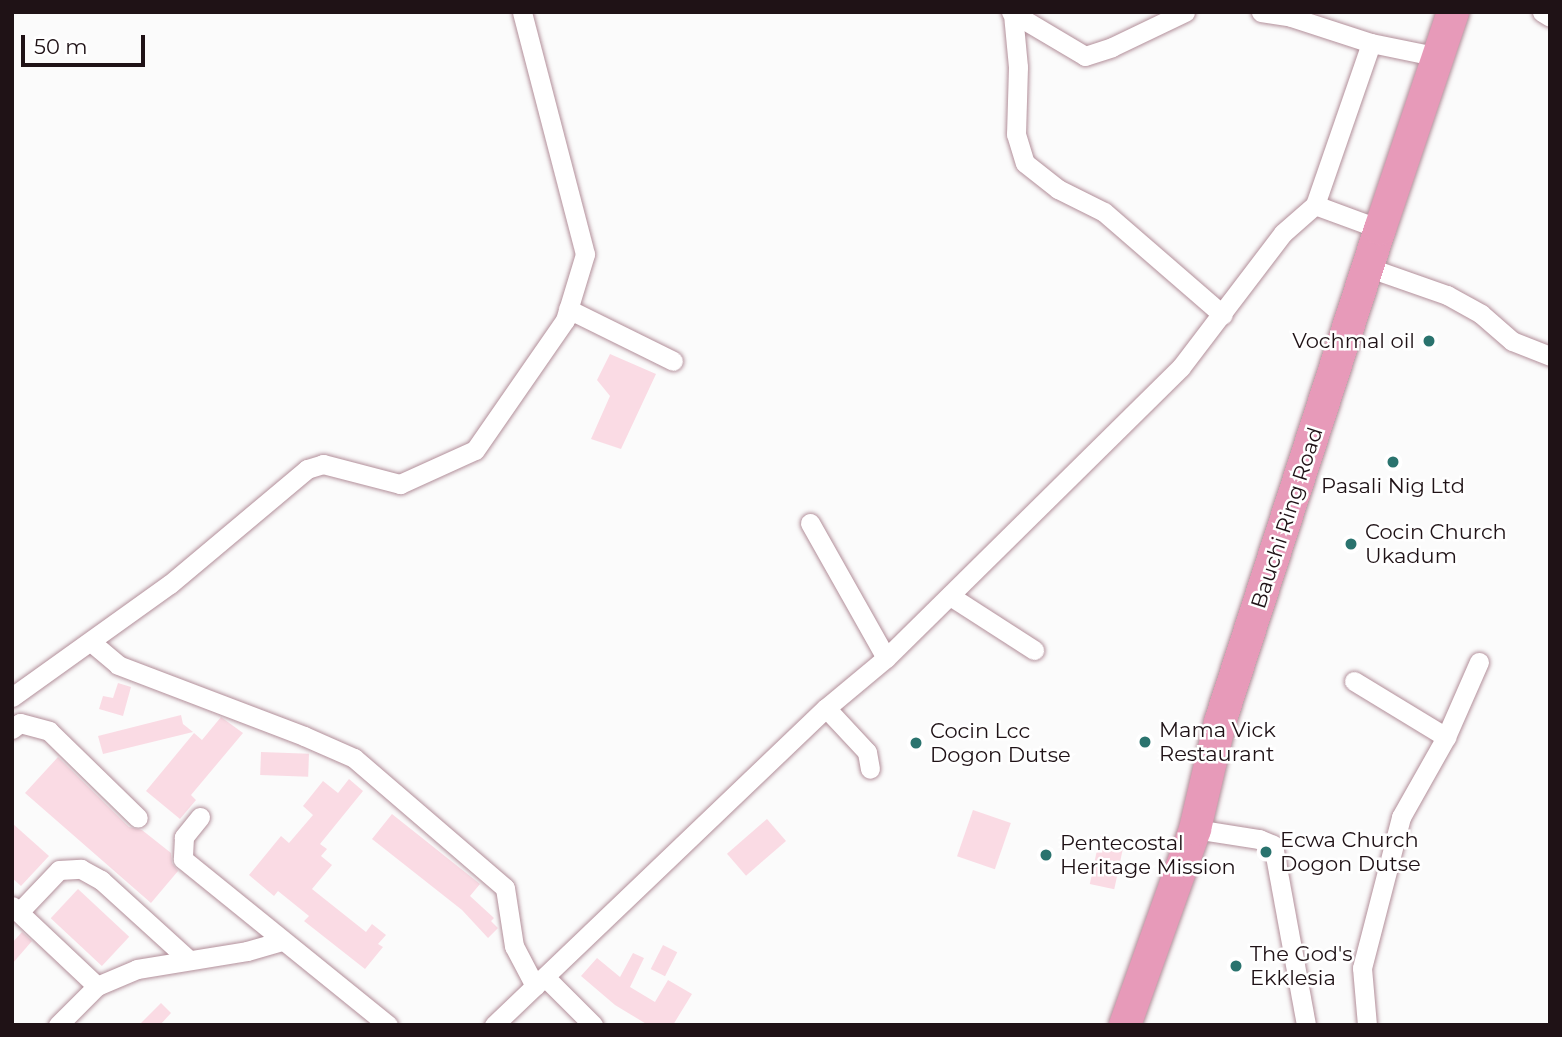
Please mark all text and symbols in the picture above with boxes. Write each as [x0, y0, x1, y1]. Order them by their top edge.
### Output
scale bar [24, 21, 149, 65]
text: 50 m [34, 34, 88, 59]
place label: Vochmal oil [1292, 328, 1415, 354]
marker: Vochmal oil [1421, 333, 1437, 349]
street label: Bauchi Ring Road [1246, 424, 1328, 612]
marker: Pasali Nig Ltd [1385, 454, 1401, 470]
place label: Pasali Nig Ltd [1321, 473, 1465, 499]
place label: Cocin Church Ukadum [1365, 519, 1507, 569]
marker: Cocin Church Ukadum [1343, 536, 1359, 552]
place label: Mama Vick Restaurant [1159, 717, 1276, 767]
place label: Cocin Lcc Dogon Dutse [930, 718, 1071, 768]
marker: Mama Vick Restaurant [1137, 734, 1153, 750]
marker: Cocin Lcc Dogon Dutse [908, 735, 924, 751]
place label: Ecwa Church Dogon Dutse [1280, 827, 1421, 877]
place label: Pentecostal Heritage Mission [1060, 830, 1236, 880]
marker: Ecwa Church Dogon Dutse [1258, 844, 1274, 860]
marker: Pentecostal Heritage Mission [1038, 847, 1054, 863]
place label: The God's Ekklesia [1250, 941, 1353, 991]
marker: The God's Ekklesia [1228, 958, 1244, 974]

